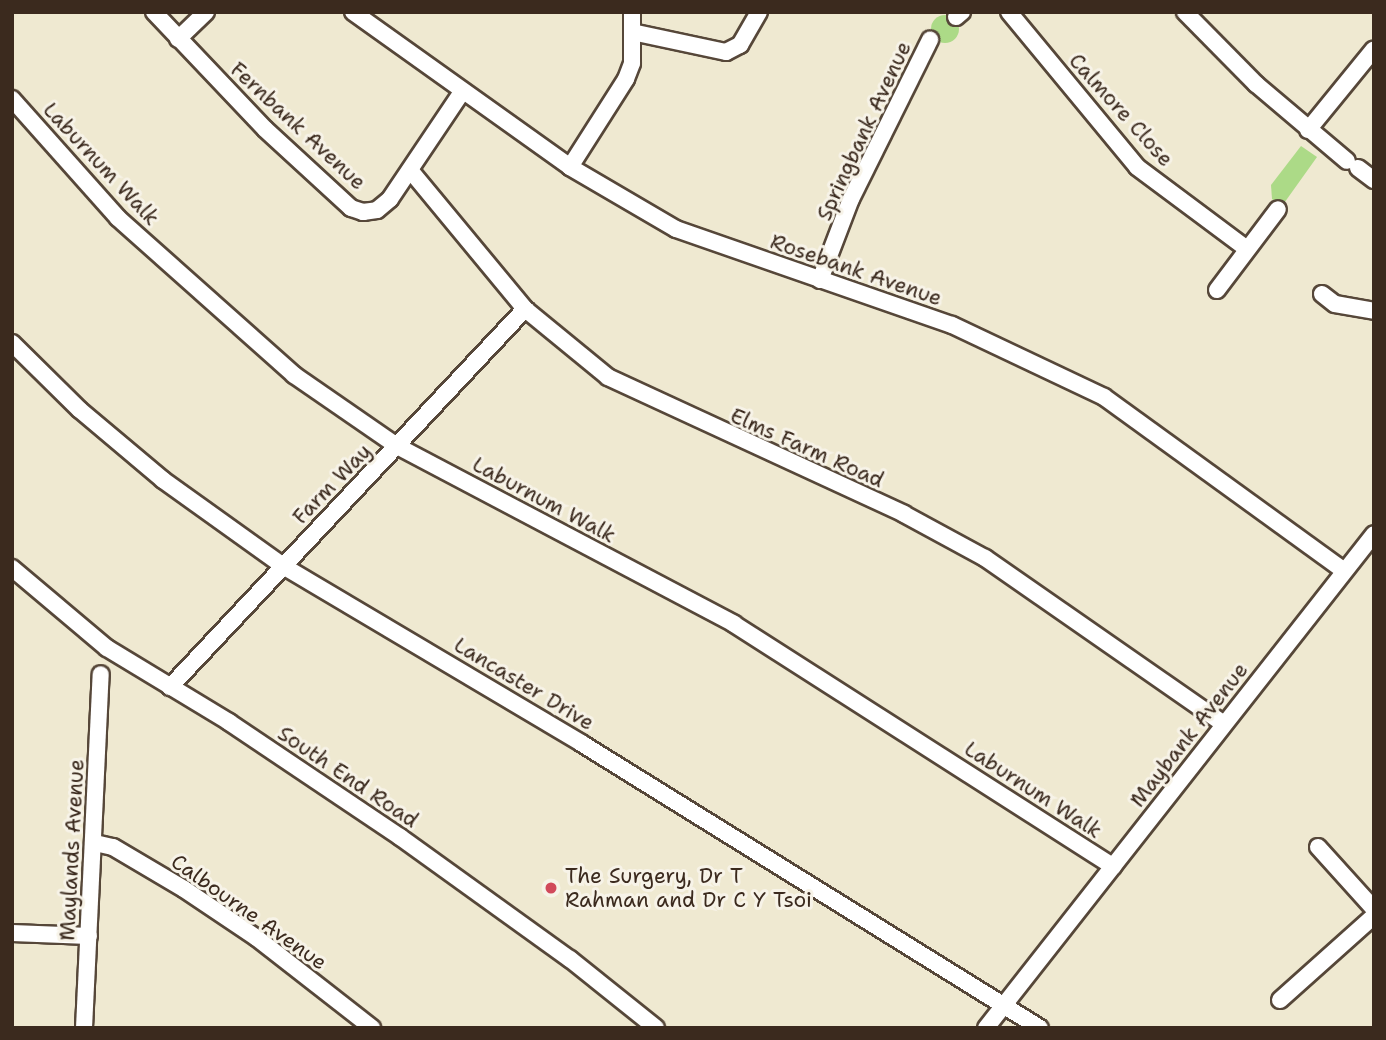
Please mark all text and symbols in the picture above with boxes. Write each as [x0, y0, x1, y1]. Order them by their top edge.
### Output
street label: Springbank Avenue [811, 37, 917, 225]
street label: Calmore Close [1064, 48, 1178, 172]
street label: Fernbank Avenue [225, 57, 371, 195]
street label: Laburnum Walk [38, 97, 164, 231]
street label: Rosebank Avenue [767, 229, 945, 311]
street label: Elms Farm Road [726, 403, 888, 493]
street label: Farm Way [287, 439, 377, 529]
street label: Laburnum Walk [468, 452, 620, 548]
street label: Lancaster Drive [449, 632, 599, 736]
street label: Maybank Avenue [1125, 658, 1253, 812]
street label: South End Road [273, 721, 423, 833]
street label: Laburnum Walk [960, 736, 1106, 844]
street label: Maylands Avenue [55, 759, 89, 941]
street label: Calbourne Avenue [166, 849, 332, 975]
place label: The Surgery, Dr T Rahman and Dr C Y Tsoi [565, 863, 812, 913]
marker: The Surgery, Dr T Rahman and Dr C Y Tsoi [543, 880, 559, 896]

